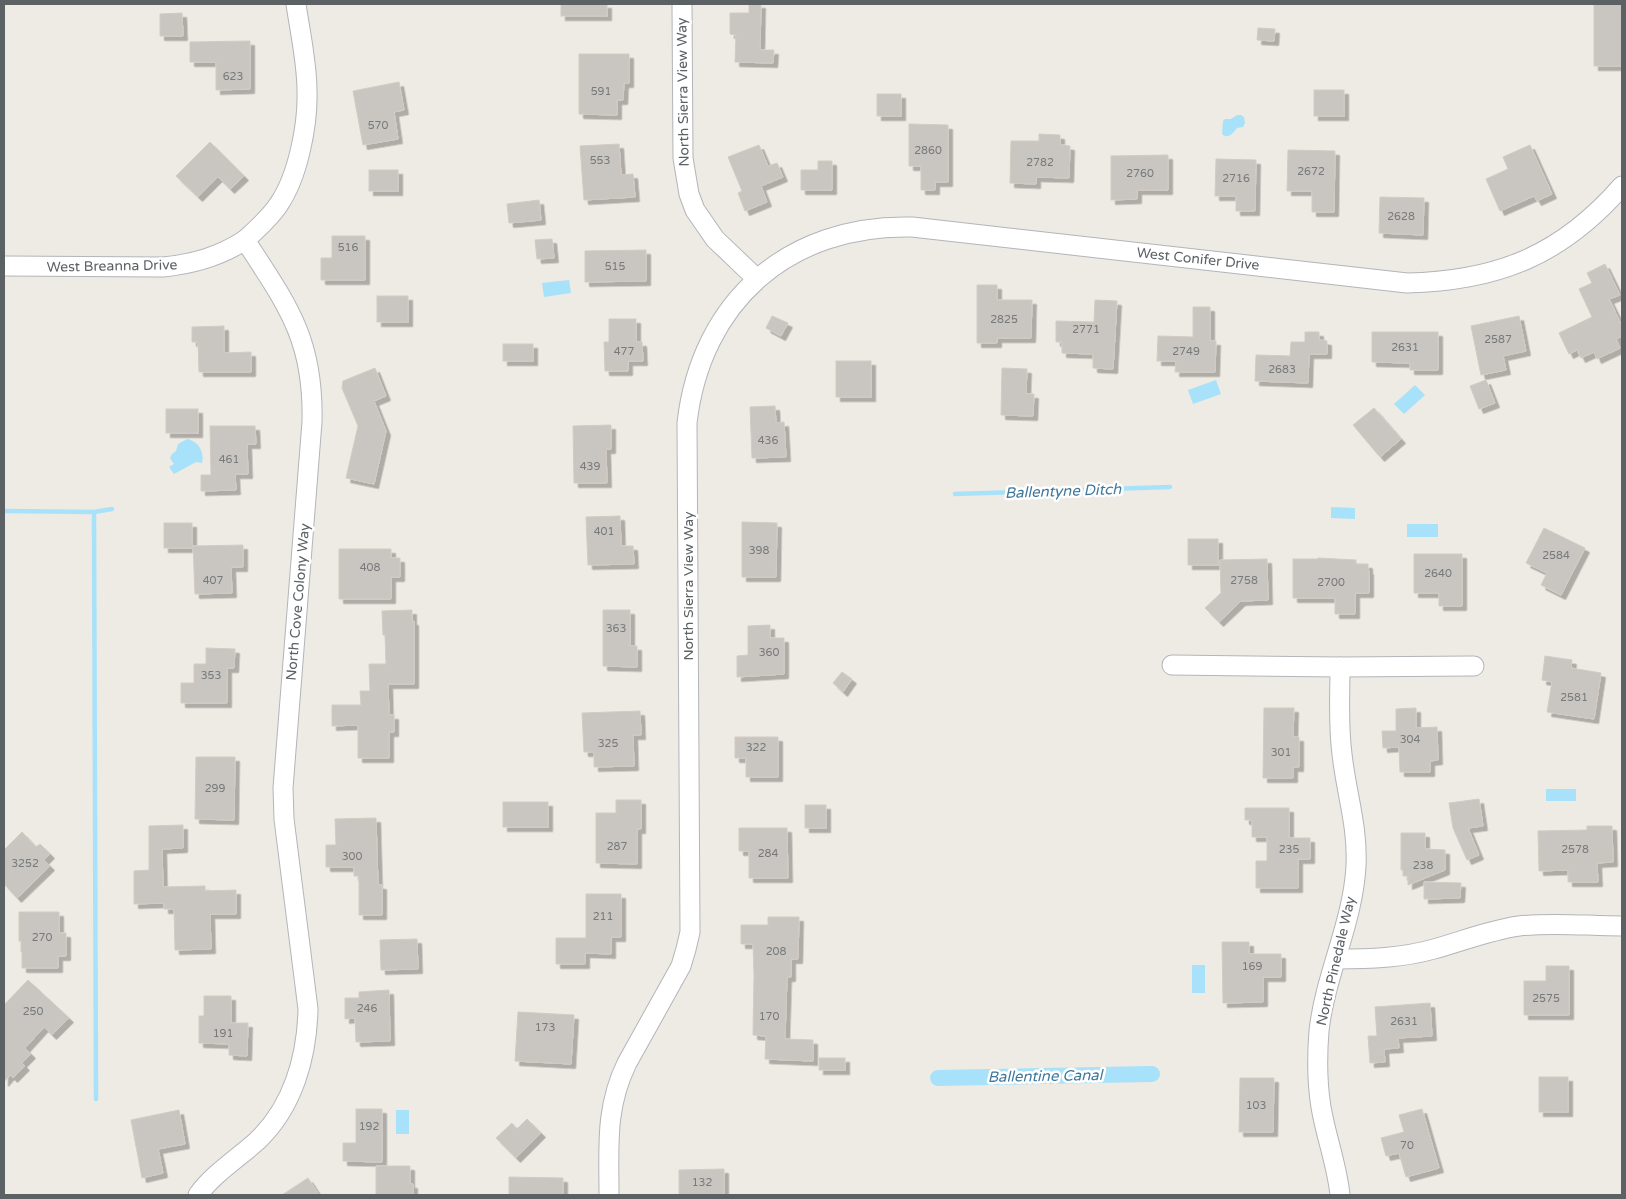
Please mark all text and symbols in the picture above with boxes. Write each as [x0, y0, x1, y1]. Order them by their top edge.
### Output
street label: North Sierra View Way [673, 17, 693, 167]
house number: 623 [223, 70, 243, 83]
house number: 591 [591, 85, 611, 98]
house number: 570 [368, 119, 388, 132]
house number: 2860 [914, 144, 942, 157]
house number: 553 [590, 154, 610, 167]
house number: 2782 [1026, 156, 1054, 169]
house number: 2672 [1297, 165, 1325, 178]
house number: 2760 [1126, 167, 1154, 180]
house number: 2716 [1222, 172, 1250, 185]
house number: 2628 [1387, 210, 1415, 223]
house number: 516 [338, 241, 358, 254]
street label: West Conifer Drive [1136, 244, 1260, 274]
street label: West Breanna Drive [47, 256, 178, 276]
house number: 515 [605, 260, 625, 273]
house number: 2825 [990, 313, 1018, 326]
house number: 2771 [1072, 323, 1100, 336]
house number: 2587 [1484, 333, 1512, 346]
house number: 2631 [1391, 341, 1419, 354]
house number: 477 [614, 345, 634, 358]
house number: 2749 [1172, 345, 1200, 358]
house number: 2683 [1268, 363, 1296, 376]
house number: 436 [758, 434, 778, 447]
house number: 461 [219, 453, 239, 466]
house number: 439 [580, 460, 600, 473]
water label: Ballentyne Ditch [1004, 480, 1122, 502]
street label: North Sierra View Way [680, 511, 697, 661]
street label: North Cove Colony Way [283, 522, 313, 681]
house number: 401 [594, 525, 614, 538]
house number: 398 [749, 544, 769, 557]
house number: 2584 [1542, 549, 1570, 562]
house number: 408 [360, 561, 380, 574]
house number: 2640 [1424, 567, 1452, 580]
house number: 407 [203, 574, 223, 587]
house number: 2758 [1230, 574, 1258, 587]
house number: 2700 [1317, 576, 1345, 589]
house number: 363 [606, 622, 626, 635]
house number: 360 [759, 646, 779, 659]
house number: 353 [201, 669, 221, 682]
house number: 2581 [1560, 691, 1588, 704]
house number: 304 [1400, 733, 1420, 746]
house number: 325 [598, 737, 618, 750]
house number: 322 [746, 741, 766, 754]
house number: 301 [1271, 746, 1291, 759]
house number: 299 [205, 782, 225, 795]
house number: 287 [607, 840, 627, 853]
house number: 235 [1279, 843, 1299, 856]
house number: 2578 [1561, 843, 1589, 856]
house number: 284 [758, 847, 778, 860]
house number: 300 [342, 850, 362, 863]
house number: 3252 [11, 857, 39, 870]
house number: 238 [1413, 859, 1433, 872]
street label: North Pinedale Way [1313, 894, 1359, 1027]
house number: 211 [593, 910, 613, 923]
house number: 270 [32, 931, 52, 944]
house number: 208 [766, 945, 786, 958]
house number: 169 [1242, 960, 1262, 973]
house number: 2575 [1532, 992, 1560, 1005]
house number: 246 [357, 1002, 377, 1015]
house number: 250 [23, 1005, 43, 1018]
house number: 170 [759, 1010, 779, 1023]
house number: 2631 [1390, 1015, 1418, 1028]
house number: 173 [535, 1021, 555, 1034]
house number: 191 [213, 1027, 233, 1040]
water label: Ballentine Canal [987, 1066, 1105, 1086]
house number: 103 [1246, 1099, 1266, 1112]
house number: 192 [359, 1120, 379, 1133]
house number: 70 [1400, 1139, 1414, 1152]
house number: 132 [692, 1176, 712, 1189]

